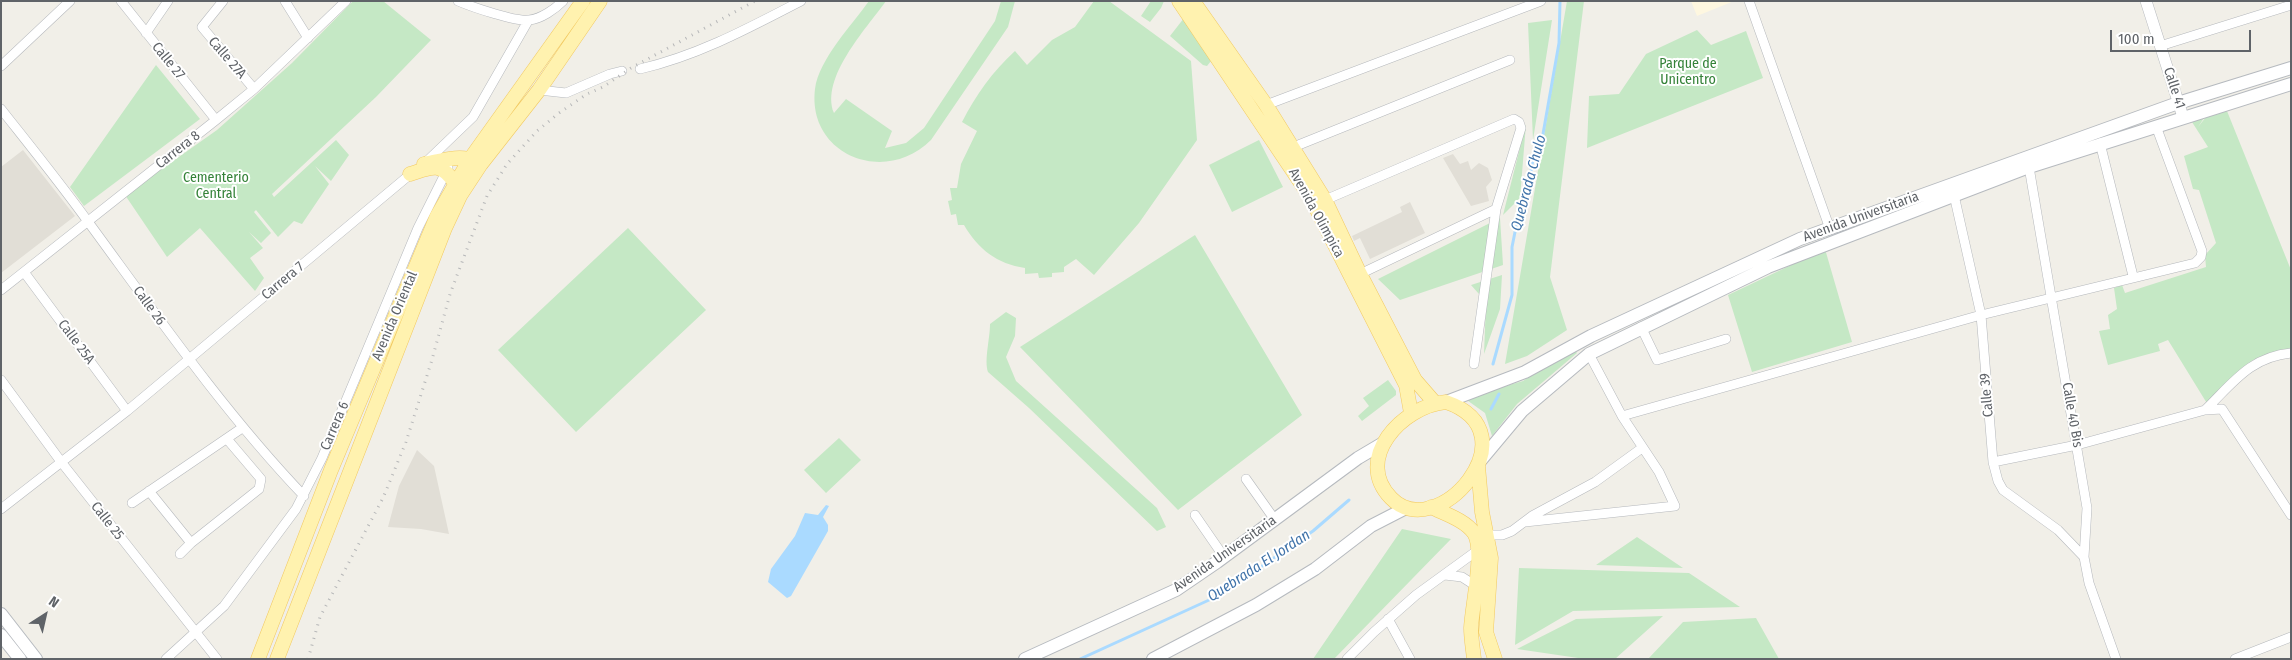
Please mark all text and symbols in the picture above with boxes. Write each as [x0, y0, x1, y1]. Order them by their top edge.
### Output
scale bar [2112, 20, 2253, 52]
text: 100 m [2118, 30, 2155, 48]
street label: Calle 27A [204, 34, 250, 82]
street label: Calle 27 [148, 39, 188, 83]
park label: Parque de Unicentro [1659, 56, 1717, 88]
street label: Calle 41 [2159, 65, 2189, 111]
street label: Carrera 8 [152, 127, 204, 173]
water label: Quebrada Chulo [1508, 133, 1550, 233]
street label: Avenida Olimpica [1285, 165, 1347, 261]
park label: Cementerio Central [183, 170, 249, 202]
street label: Avenida Universitaria [1801, 188, 1921, 246]
street label: Carrera 7 [258, 258, 308, 304]
street label: Avenida Oriental [369, 269, 421, 363]
street label: Calle 26 [129, 283, 169, 329]
street label: Calle 25A [54, 317, 98, 367]
street label: Calle 39 [1977, 372, 1997, 418]
street label: Calle 40 Bis [2058, 381, 2086, 449]
street label: Carrera 6 [317, 399, 353, 453]
street label: Calle 25 [87, 499, 127, 543]
street label: Avenida Universitaria [1170, 512, 1280, 596]
water label: Quebrada El Jordan [1204, 526, 1314, 606]
north arrow [20, 590, 70, 640]
text: N [46, 593, 62, 612]

